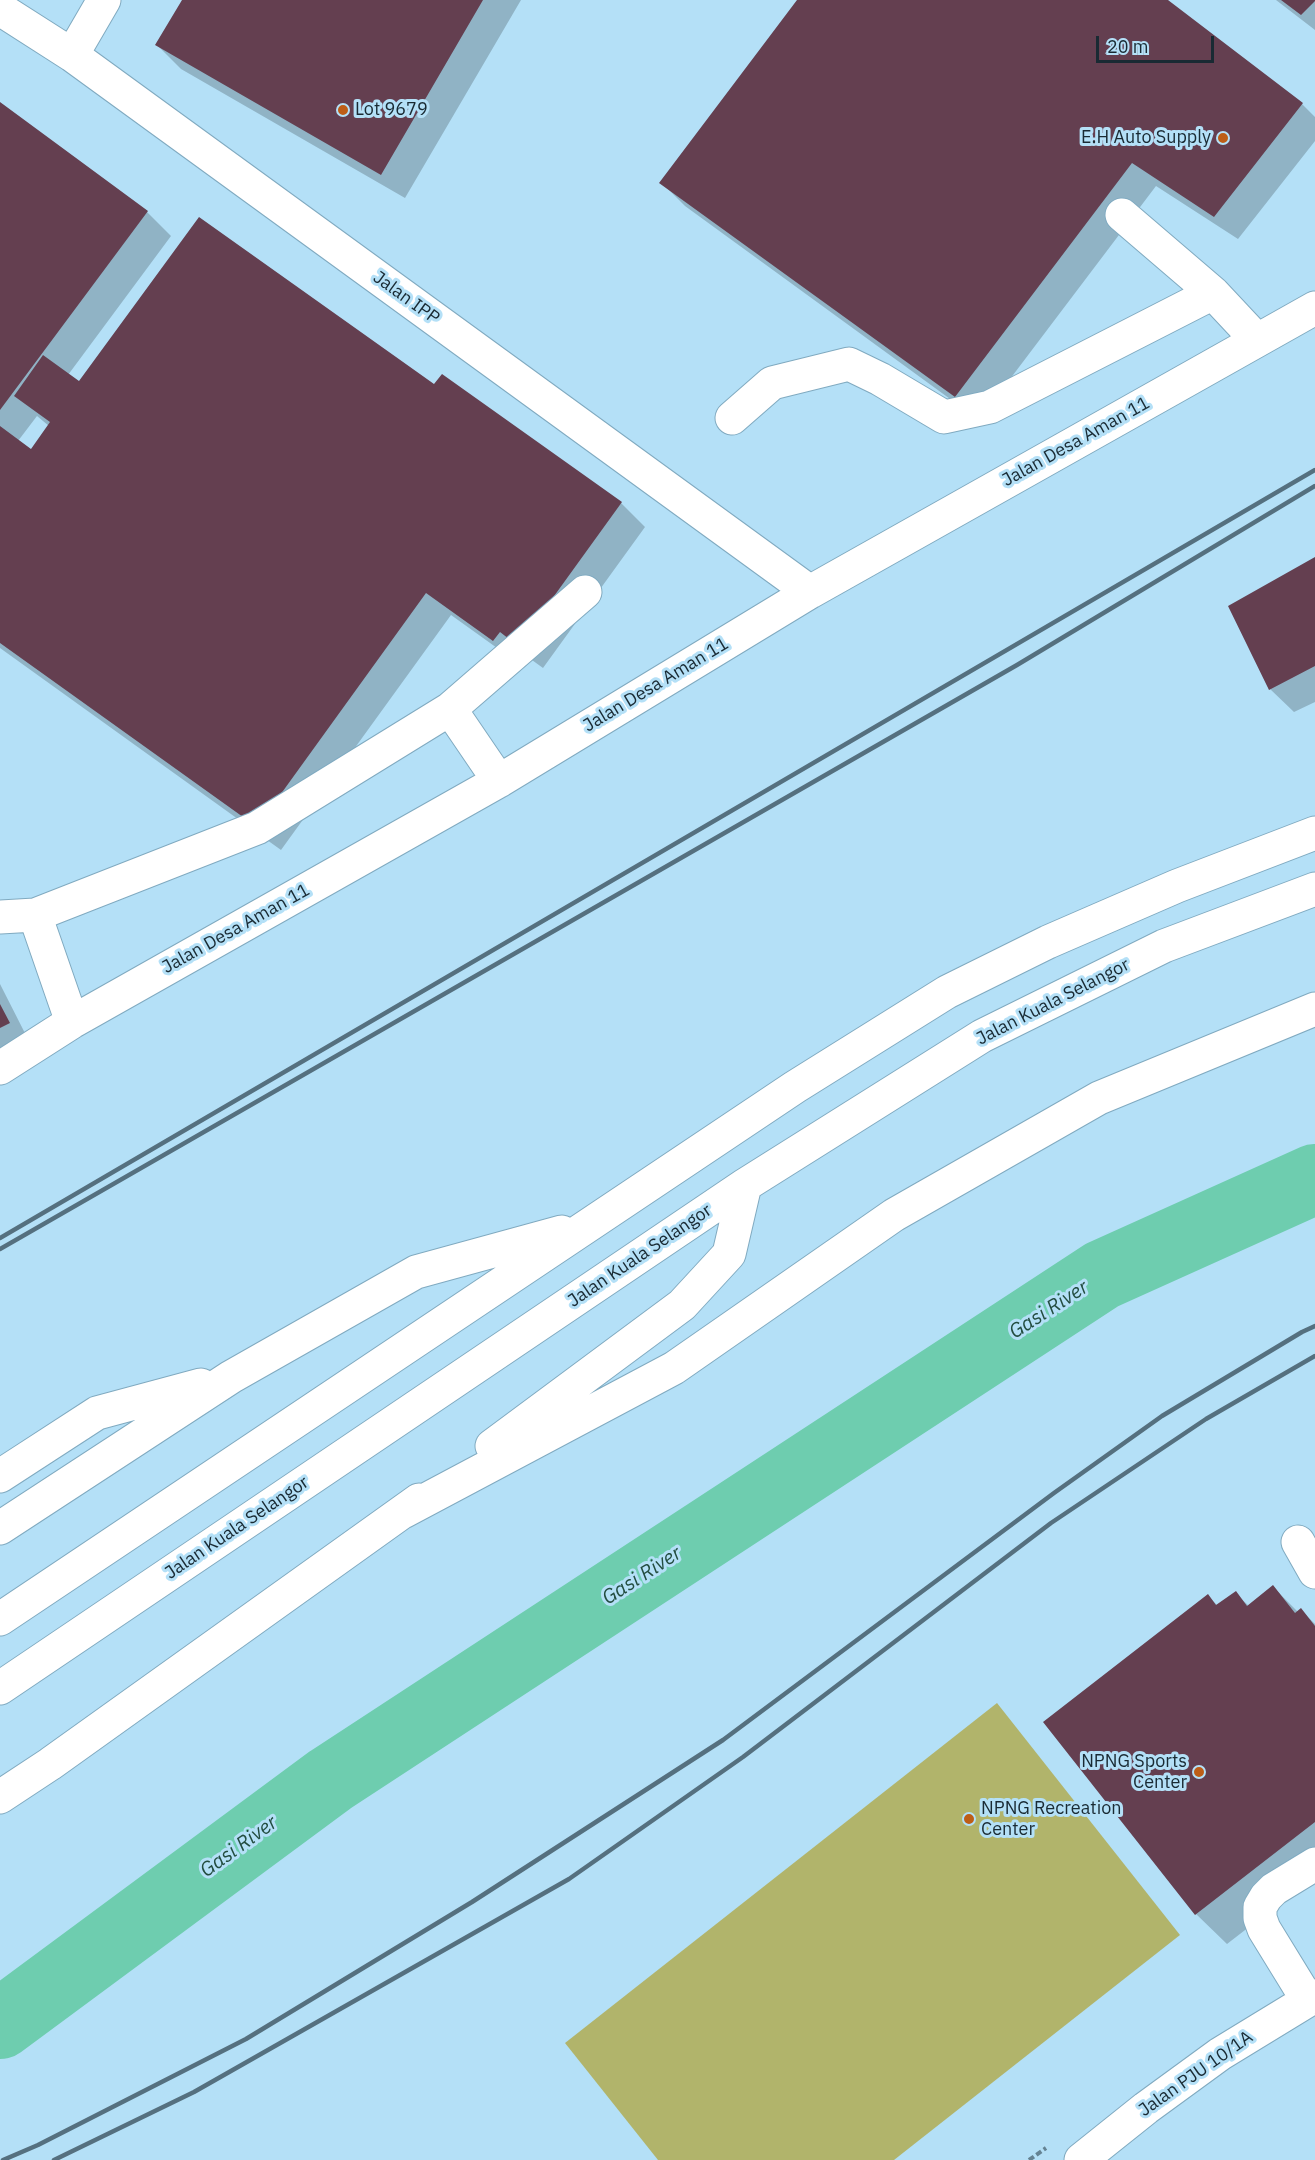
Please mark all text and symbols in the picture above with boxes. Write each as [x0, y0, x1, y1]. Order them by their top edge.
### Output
scale bar [1099, 24, 1218, 62]
text: 20 m [1107, 35, 1149, 58]
place label: Lot 9679 [355, 99, 428, 121]
marker: Lot 9679 [336, 103, 350, 117]
place label: E.H Auto Supply [1081, 127, 1211, 149]
marker: E.H Auto Supply [1216, 131, 1230, 145]
street label: Jalan IPP [369, 267, 443, 329]
street label: Jalan Desa Aman 11 [998, 392, 1154, 492]
street label: Jalan Desa Aman 11 [580, 633, 732, 737]
street label: Jalan Desa Aman 11 [158, 879, 314, 979]
street label: Jalan Kuala Selangor [973, 954, 1133, 1050]
street label: Jalan Kuala Selangor [564, 1200, 716, 1312]
water label: Gasi River [1005, 1276, 1093, 1344]
street label: Jalan Kuala Selangor [161, 1472, 313, 1584]
water label: Gasi River [598, 1542, 686, 1610]
place label: NPNG Sports Center [1081, 1751, 1187, 1794]
marker: NPNG Sports Center [1192, 1765, 1206, 1779]
place label: NPNG Recreation Center [981, 1798, 1121, 1840]
water label: Gasi River [196, 1811, 282, 1883]
marker: NPNG Recreation Center [962, 1812, 976, 1826]
street label: Jalan PJU 10/1A [1135, 2027, 1257, 2121]

